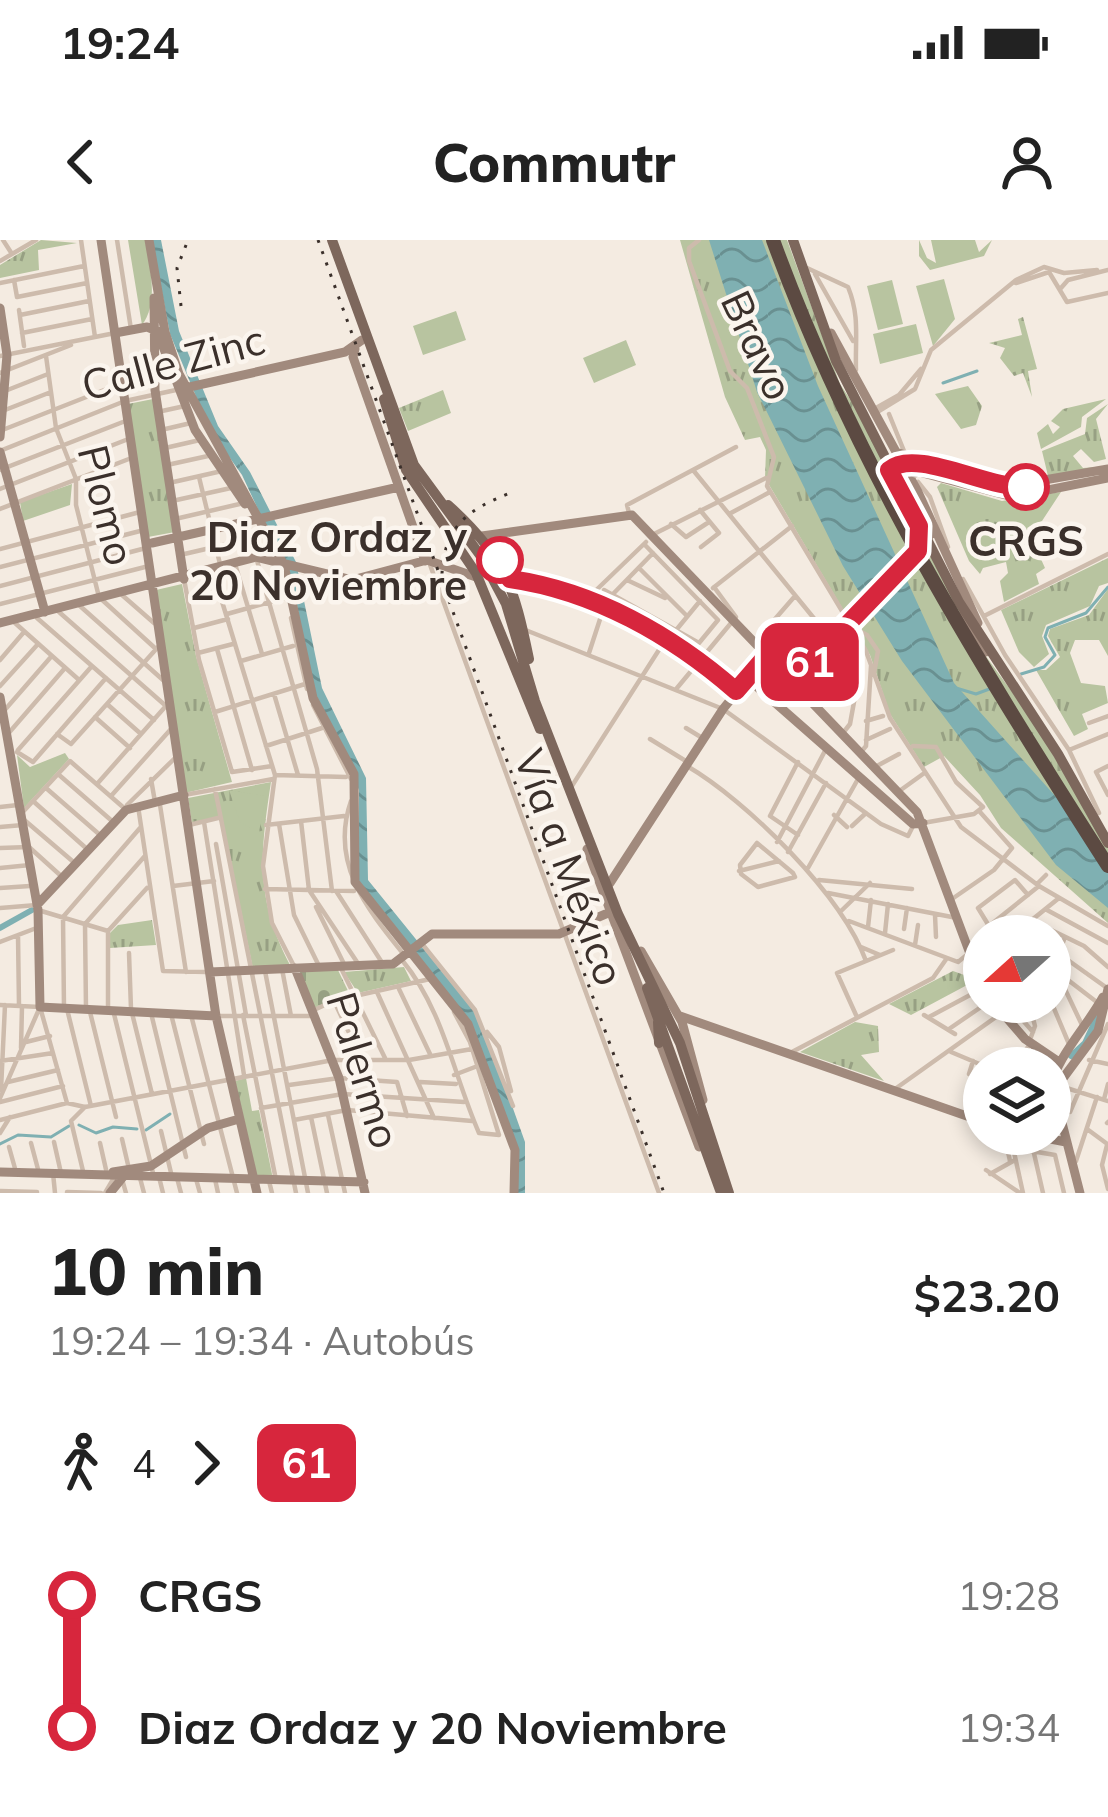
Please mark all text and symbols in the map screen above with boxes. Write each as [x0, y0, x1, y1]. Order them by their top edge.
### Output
text: 19:24 [60, 14, 179, 70]
text: Commutr [433, 128, 675, 196]
icon: back [48, 129, 114, 195]
icon: person [994, 129, 1060, 195]
street label: Bravo [710, 282, 806, 408]
street label: Calle Zinc [76, 312, 270, 412]
street label: Plomo [67, 439, 147, 571]
marker: CRGS [1004, 465, 1048, 509]
place label: Diaz Ordaz y 20 Noviembre [189, 510, 467, 611]
place label: CRGS [968, 514, 1084, 567]
marker: Diaz Ordaz y 20 Noviembre [478, 538, 522, 582]
line badge: 61 [756, 623, 864, 701]
text: 61 [785, 635, 835, 688]
street label: Vía a México [503, 742, 637, 992]
north arrow [963, 915, 1071, 1023]
map controls [963, 915, 1071, 1155]
street label: Palermo [315, 986, 413, 1154]
button: layers [963, 1047, 1071, 1155]
text: 10 min [48, 1229, 264, 1312]
text: $23.20 [914, 1267, 1060, 1323]
text: 19:24 – 19:34 · Autobús [48, 1316, 475, 1365]
icon: walk [48, 1430, 114, 1496]
icon: forward [173, 1430, 239, 1496]
text: 61 [281, 1436, 332, 1489]
text: 4 [132, 1439, 155, 1488]
text: CRGS [138, 1567, 263, 1623]
text: 19:28 [958, 1571, 1060, 1620]
text: Diaz Ordaz y 20 Noviembre [138, 1699, 727, 1755]
text: 19:34 [958, 1703, 1060, 1752]

